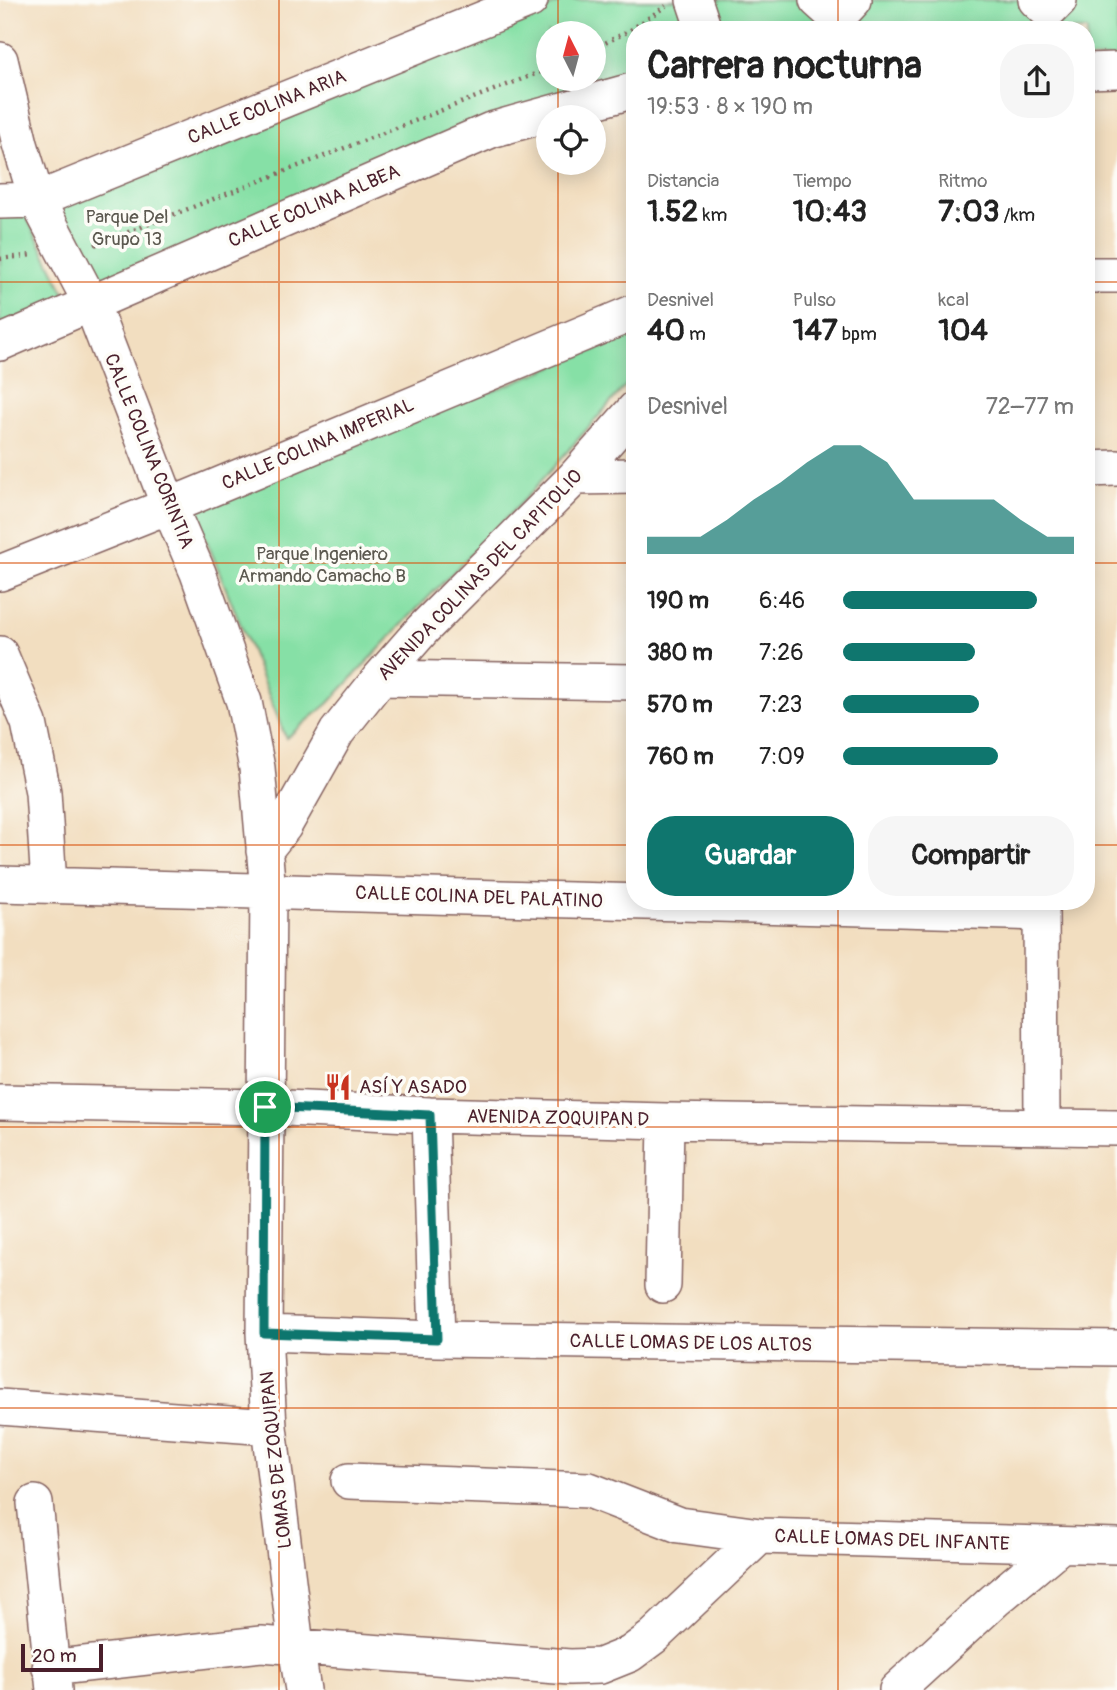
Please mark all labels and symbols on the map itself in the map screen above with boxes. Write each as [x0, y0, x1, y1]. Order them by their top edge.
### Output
north arrow [536, 21, 606, 91]
street label: CALLE COLINA ARIA [184, 64, 350, 150]
street label: CALLE COLINA ALBEA [225, 159, 403, 253]
park label: Parque Del Grupo 13 [85, 205, 169, 251]
street label: CALLE COLINA CORINTIA [99, 350, 199, 552]
street label: CALLE COLINA IMPERIAL [218, 393, 418, 495]
street label: AVENIDA COLINAS DEL CAPITOLIO [372, 464, 588, 686]
park label: Parque Ingeniero Armando Camacho B [238, 542, 406, 588]
street label: CALLE COLINA DEL PALATINO [355, 881, 603, 913]
restaurant icon: ASÍ Y ASADO [323, 1072, 353, 1102]
place label: ASÍ Y ASADO [359, 1075, 467, 1099]
pin [235, 1077, 295, 1137]
street label: AVENIDA ZOQUIPAN D [467, 1104, 649, 1132]
street label: CALLE LOMAS DE LOS ALTOS [570, 1329, 812, 1357]
street label: LOMAS DE ZOQUIPAN [255, 1370, 297, 1550]
street label: CALLE LOMAS DEL INFANTE [774, 1524, 1010, 1556]
scale bar [21, 1641, 103, 1673]

